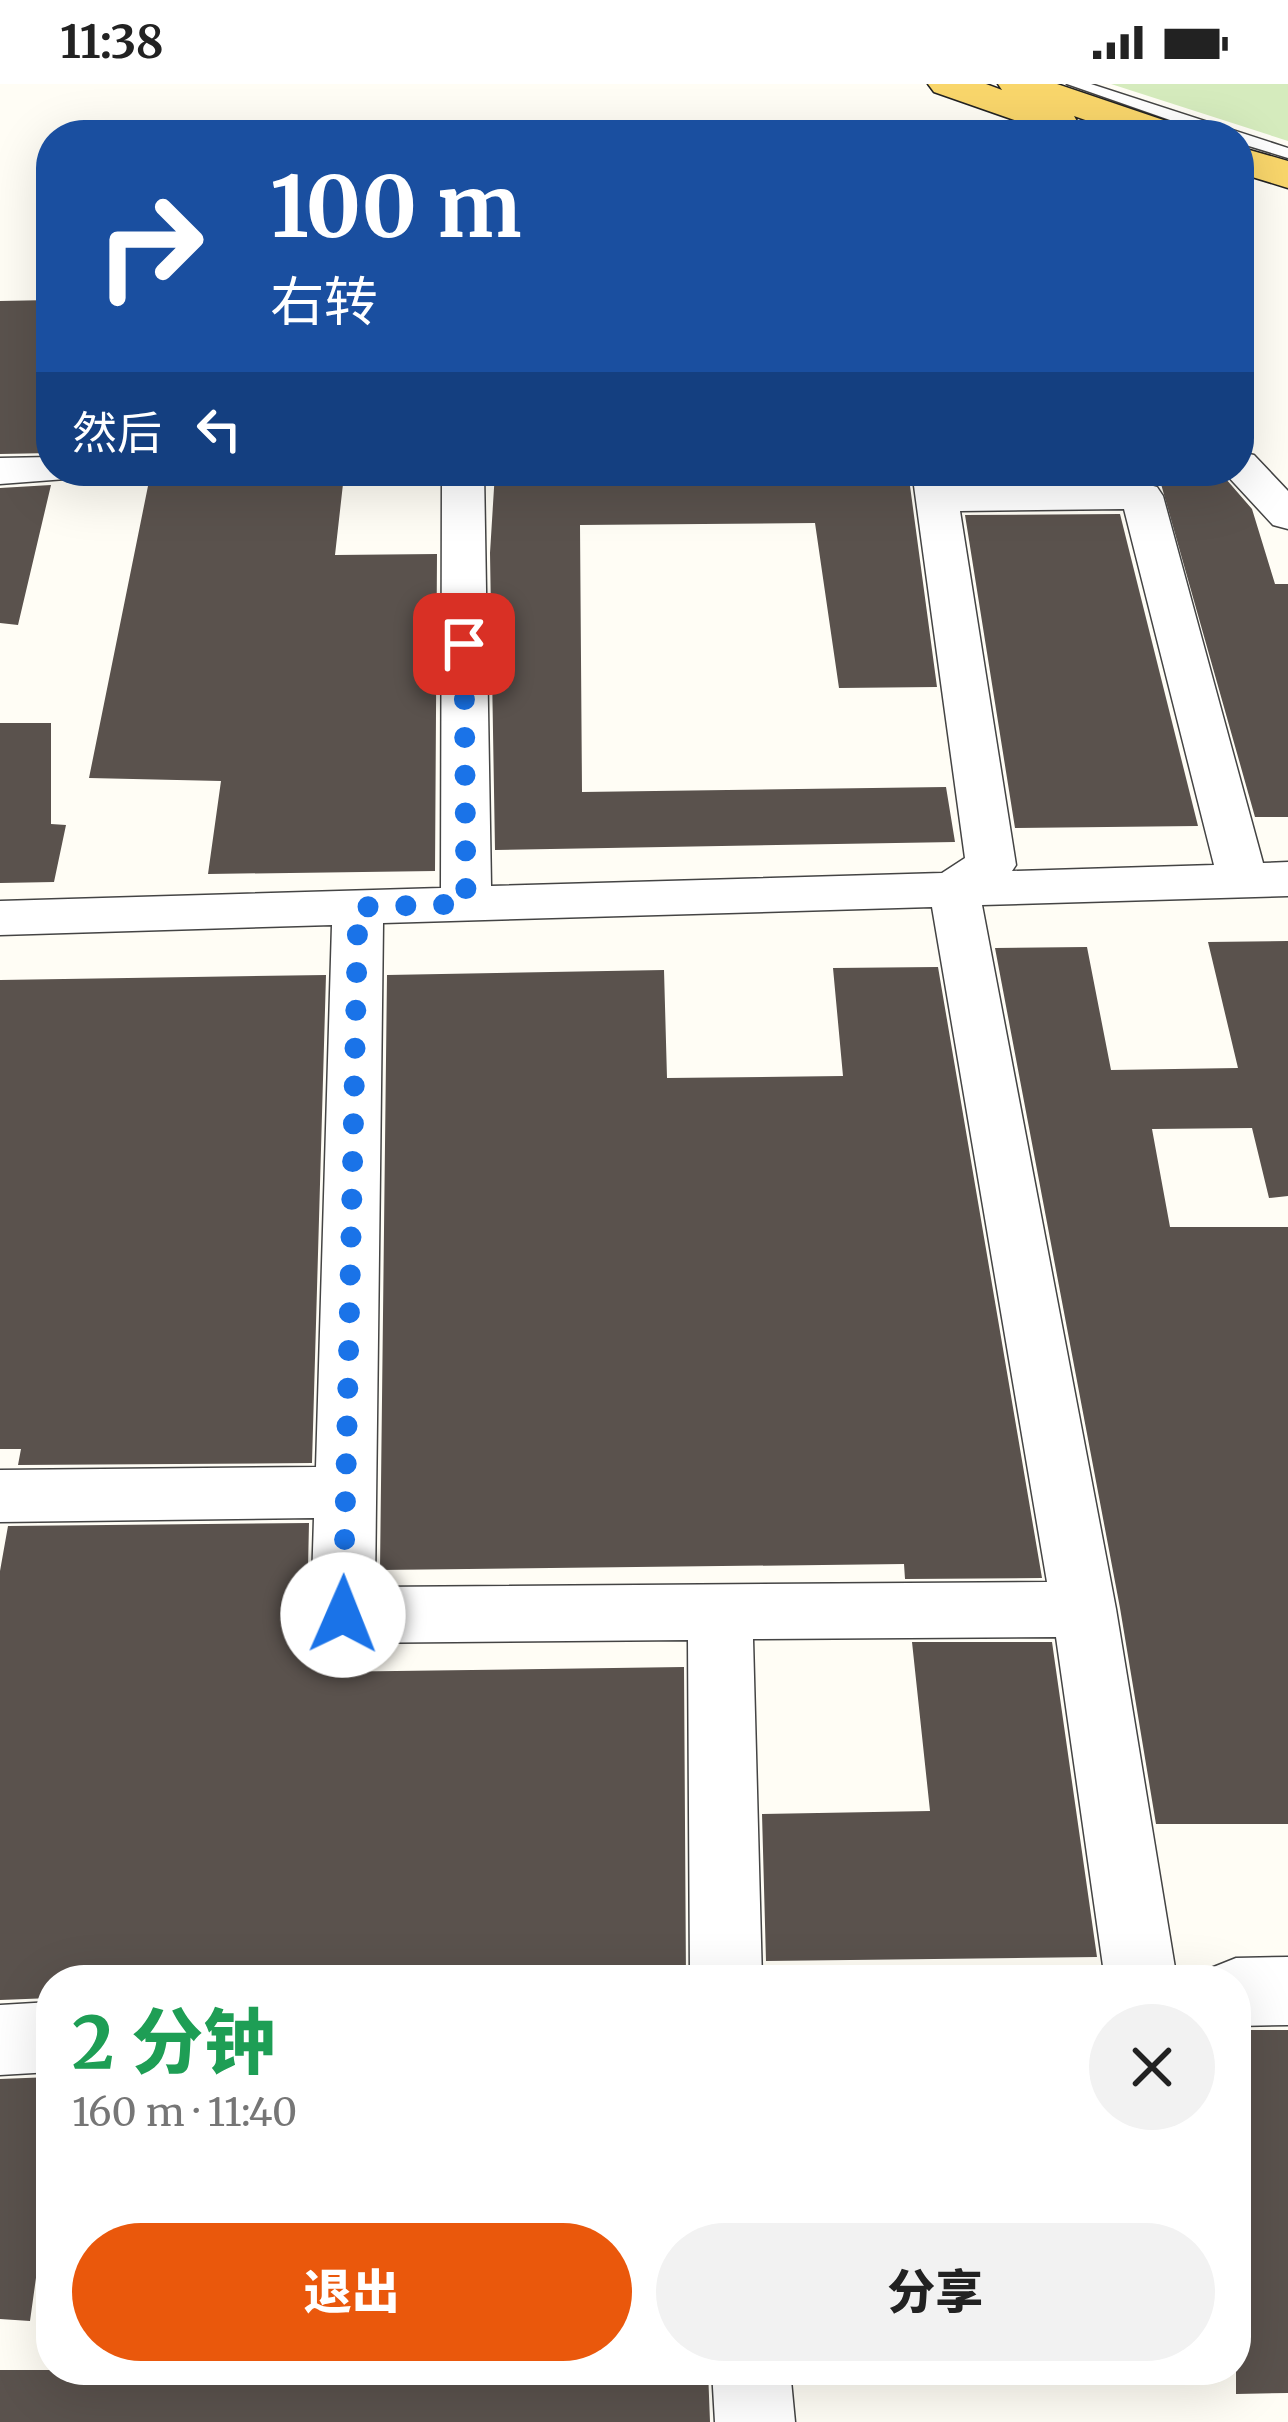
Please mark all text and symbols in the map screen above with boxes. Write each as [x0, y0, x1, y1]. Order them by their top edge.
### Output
text: 11:38 [60, 14, 164, 70]
text: 100 m [270, 154, 522, 260]
icon: right [72, 168, 228, 324]
text: 右转 [270, 268, 378, 336]
icon: left [186, 396, 252, 462]
text: 然后 [72, 405, 162, 461]
pin [413, 593, 515, 695]
icon: arrive [431, 611, 497, 677]
position arrow [280, 1552, 406, 1678]
text: 2 分钟 [72, 1997, 275, 2088]
button: close [1089, 2004, 1215, 2130]
text: 160 m · 11:40 [72, 2088, 297, 2137]
button: 退出 [72, 2223, 632, 2361]
button: 分享 [656, 2223, 1215, 2361]

